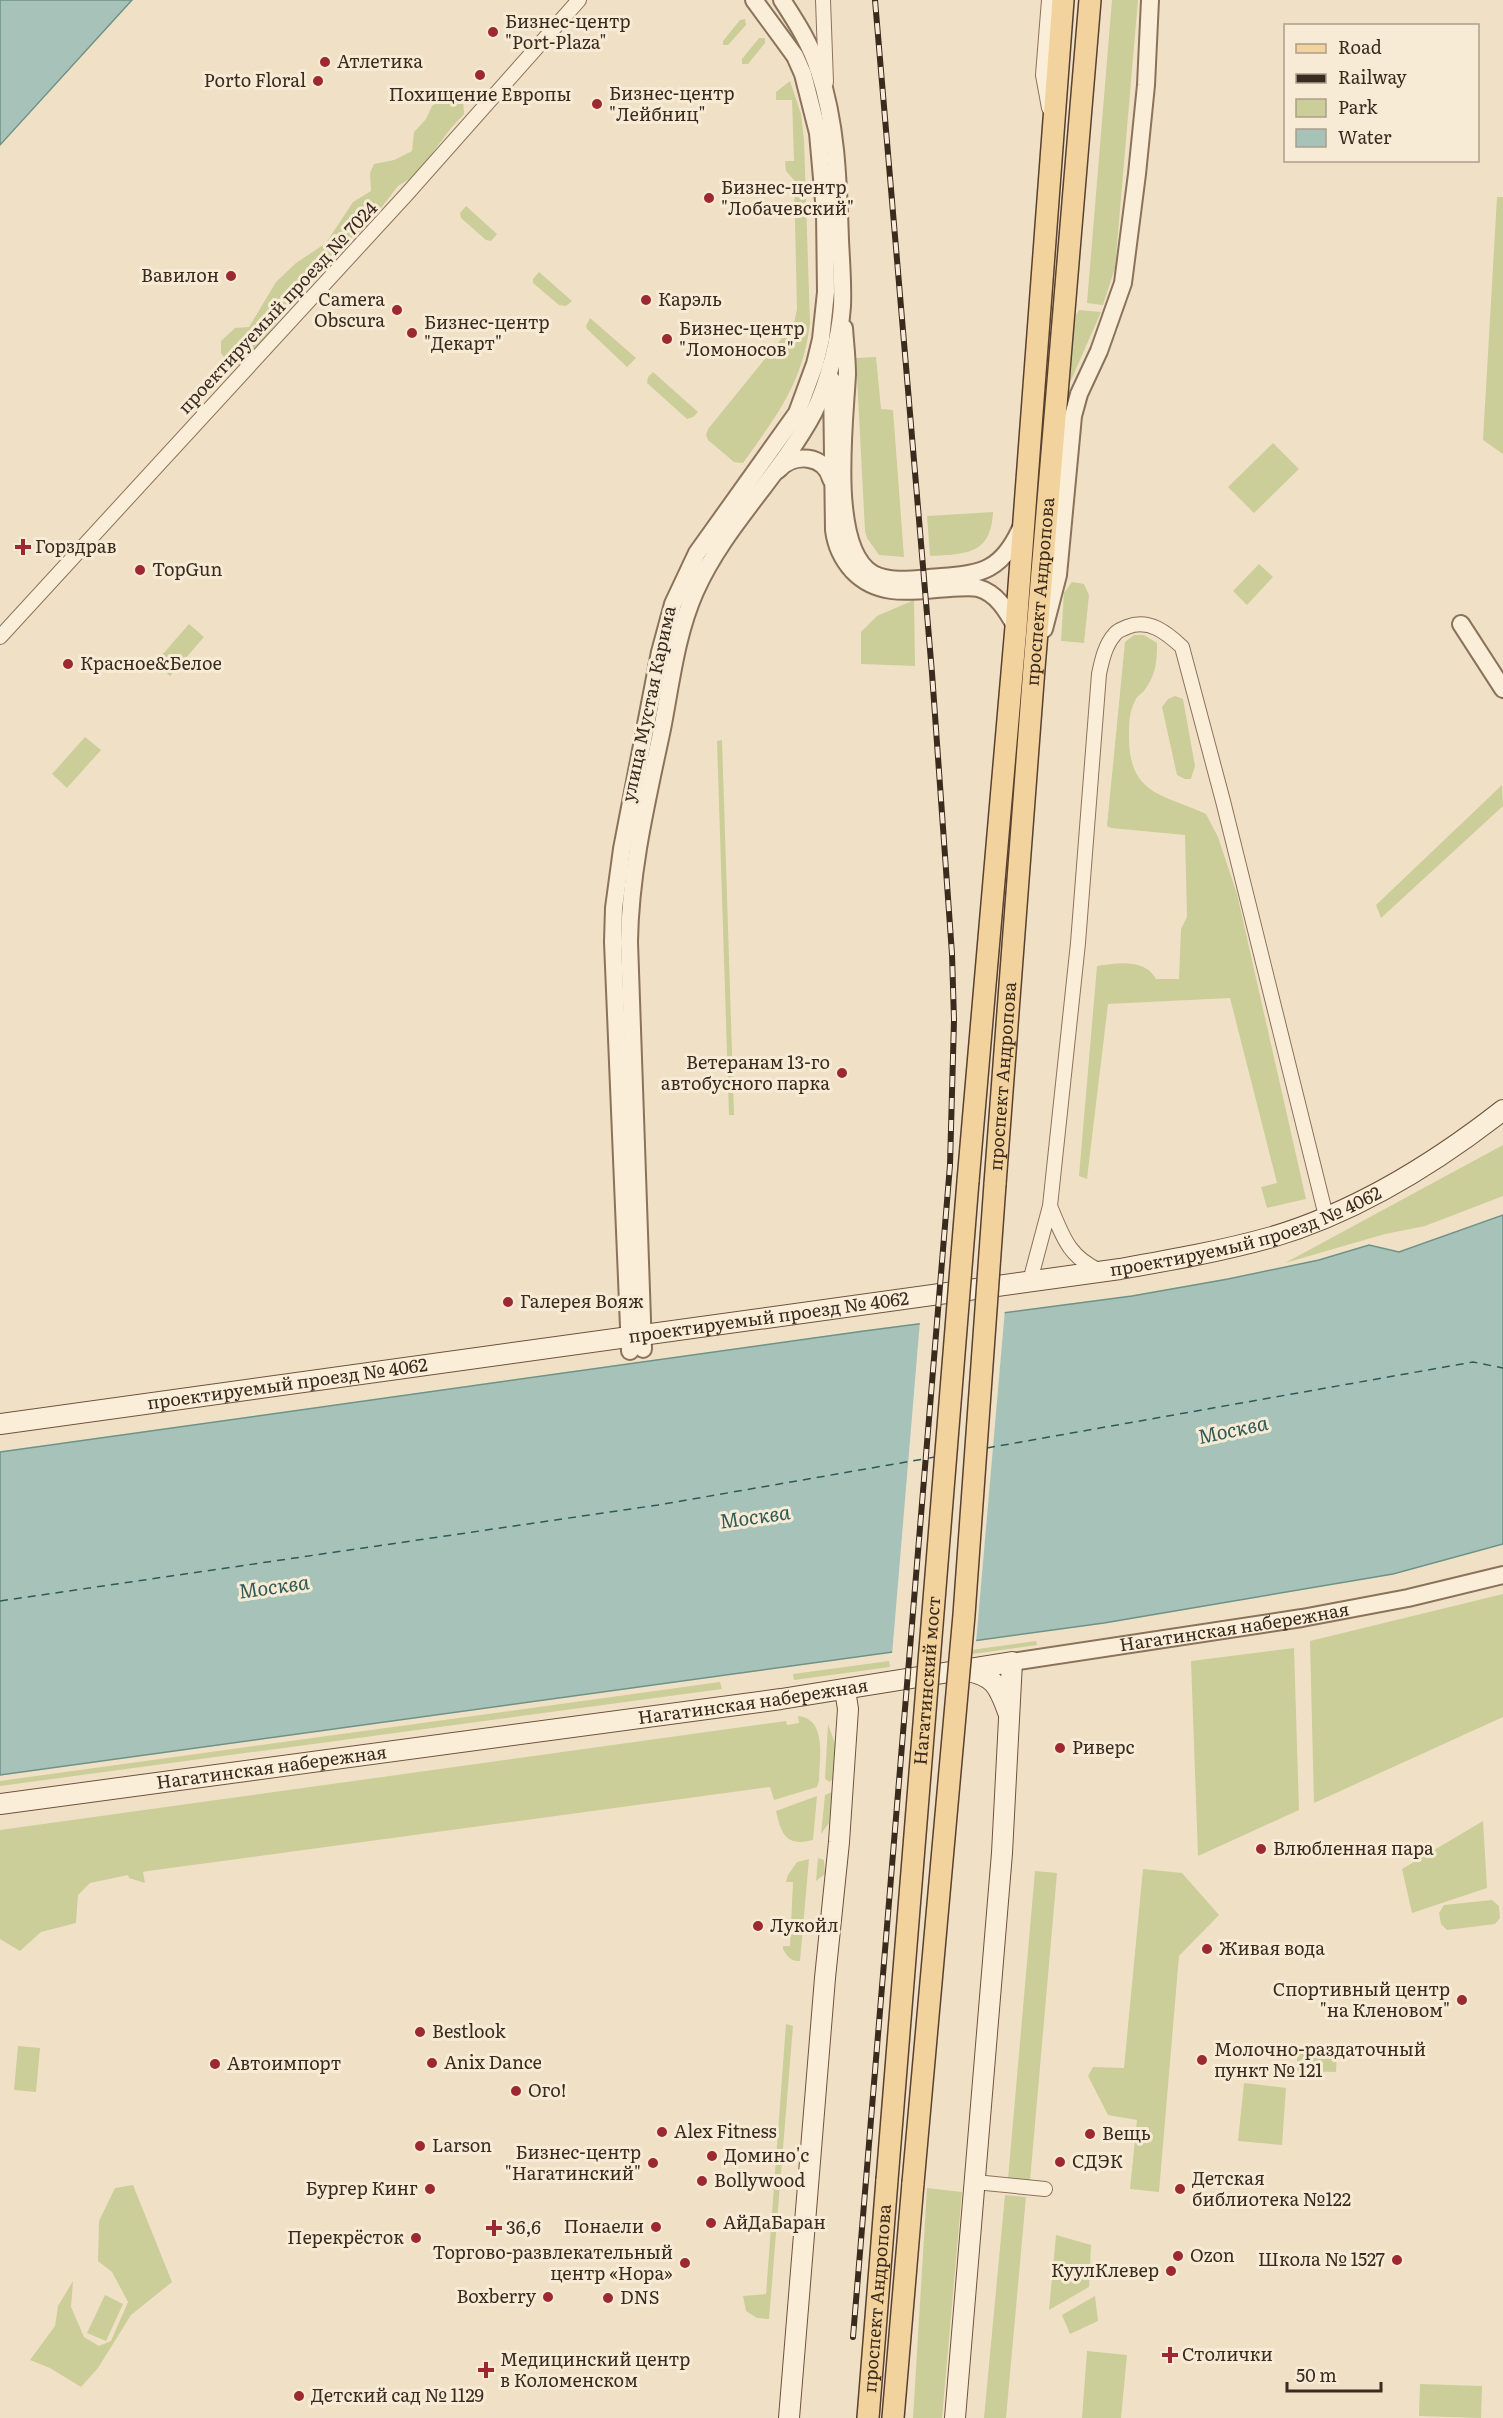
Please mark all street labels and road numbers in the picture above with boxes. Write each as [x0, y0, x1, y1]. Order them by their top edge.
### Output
street label: проектируемый проезд № 7024 [171, 195, 383, 419]
street label: проспект Андропова [1018, 496, 1060, 687]
street label: улица Мустая Карима [614, 603, 682, 804]
street label: проспект Андропова [981, 980, 1022, 1172]
street label: проектируемый проезд № 4062 [1108, 1178, 1386, 1282]
street label: проектируемый проезд № 4062 [626, 1283, 910, 1349]
street label: проектируемый проезд № 4062 [145, 1350, 429, 1416]
street label: Нагатинская набережная [1117, 1594, 1351, 1658]
street label: Нагатинский мост [906, 1595, 946, 1766]
street label: Нагатинская набережная [636, 1670, 870, 1730]
street label: Нагатинская набережная [154, 1737, 388, 1795]
street label: проспект Андропова [855, 2202, 897, 2394]

